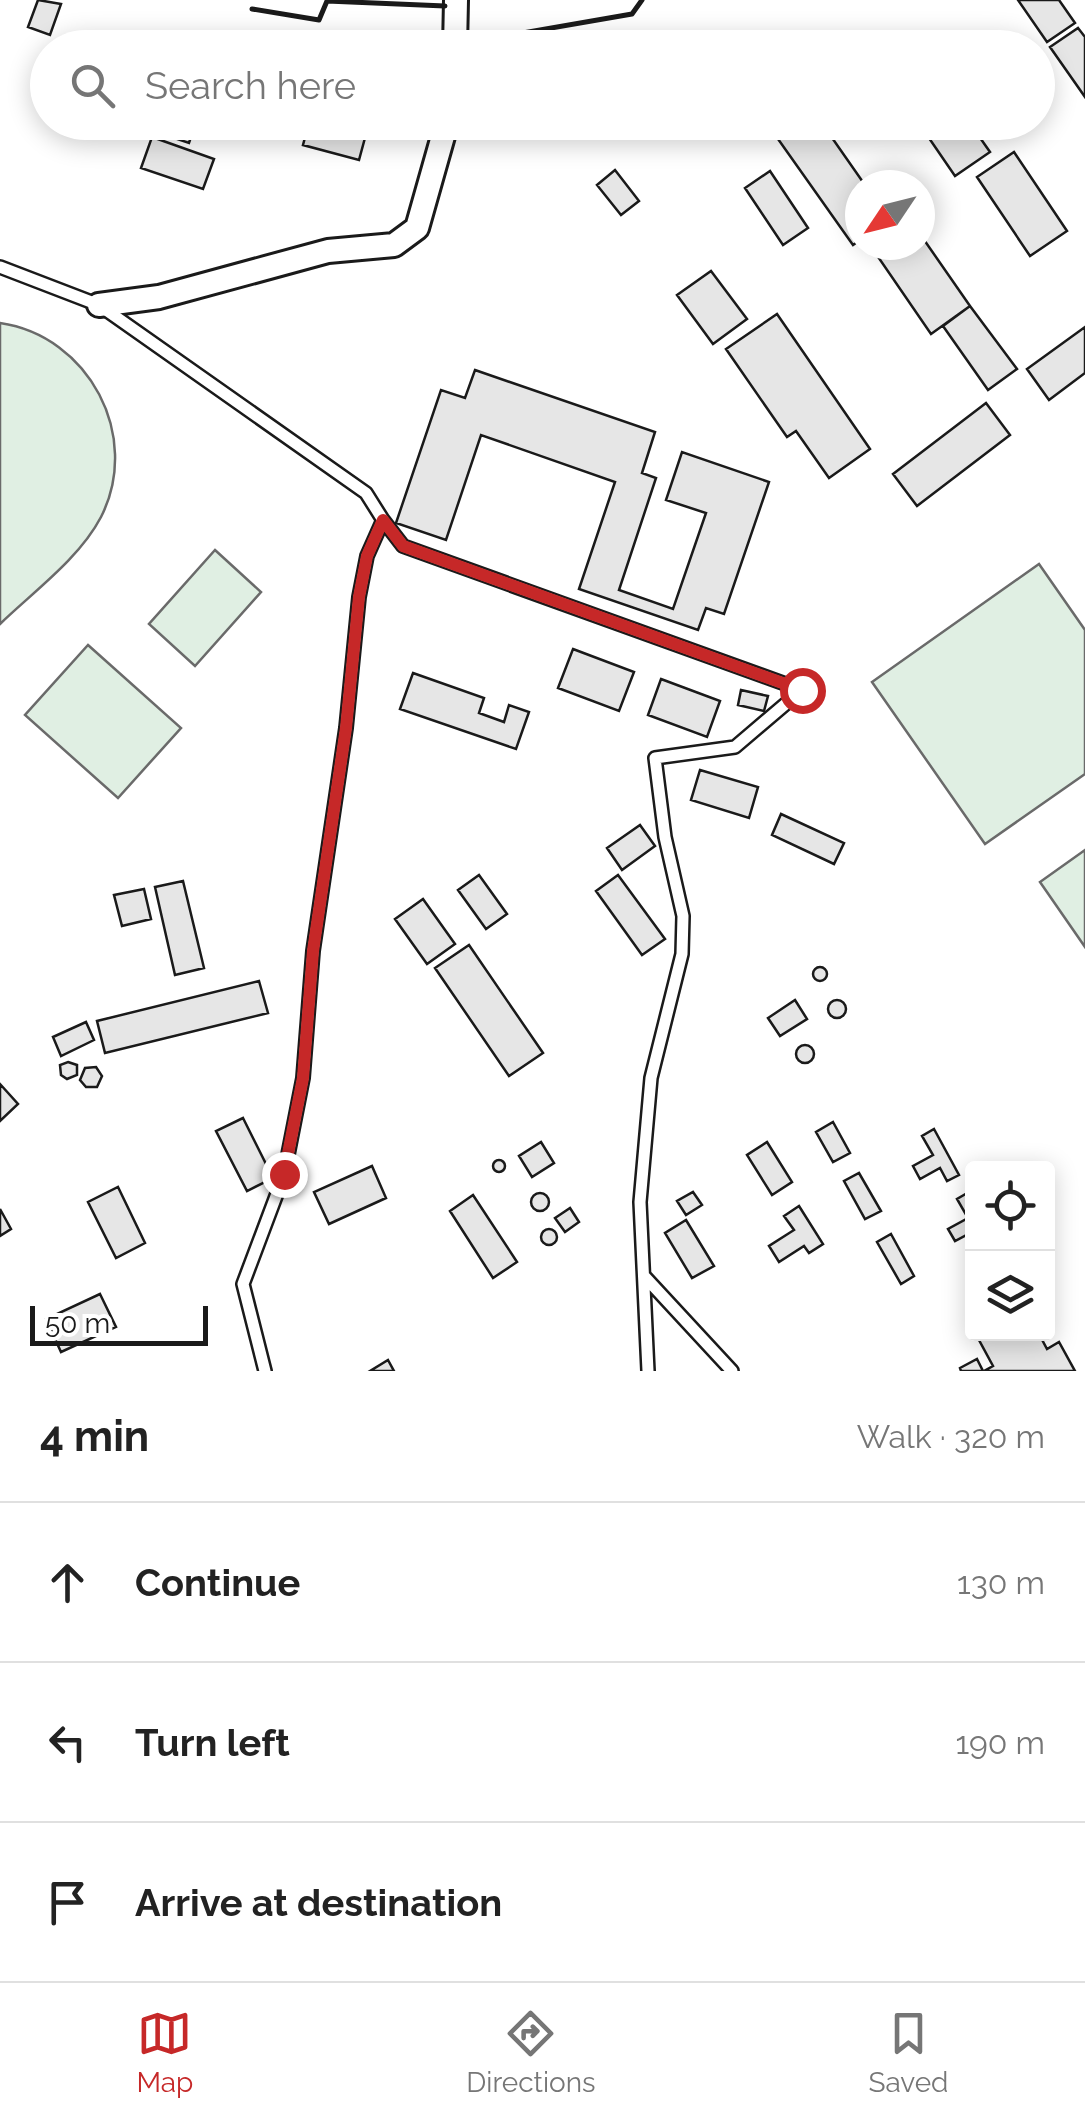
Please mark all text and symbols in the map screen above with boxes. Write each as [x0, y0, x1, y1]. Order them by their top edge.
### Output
search box [30, 30, 1055, 140]
icon: search [65, 58, 120, 113]
text: Search here [145, 63, 356, 108]
north arrow [845, 170, 935, 260]
route start [780, 668, 826, 714]
route end [262, 1152, 308, 1198]
map controls [965, 1161, 1055, 1341]
button: locate [965, 1161, 1055, 1251]
button: layers [965, 1251, 1055, 1341]
scale bar [30, 1301, 208, 1346]
text: 50 m [45, 1307, 110, 1340]
text: 4 min [40, 1412, 149, 1461]
text: Walk · 320 m [857, 1418, 1045, 1455]
icon: ahead [40, 1555, 95, 1610]
text: Continue [135, 1560, 300, 1605]
text: 130 m [957, 1564, 1045, 1601]
icon: left [40, 1715, 95, 1770]
text: Turn left [135, 1720, 290, 1765]
text: 190 m [955, 1724, 1045, 1761]
icon: arrive [40, 1875, 95, 1930]
text: Arrive at destination [135, 1880, 502, 1925]
tab: Map [136, 2006, 193, 2099]
tab: Directions [466, 2006, 596, 2099]
tab: Saved [868, 2006, 949, 2099]

